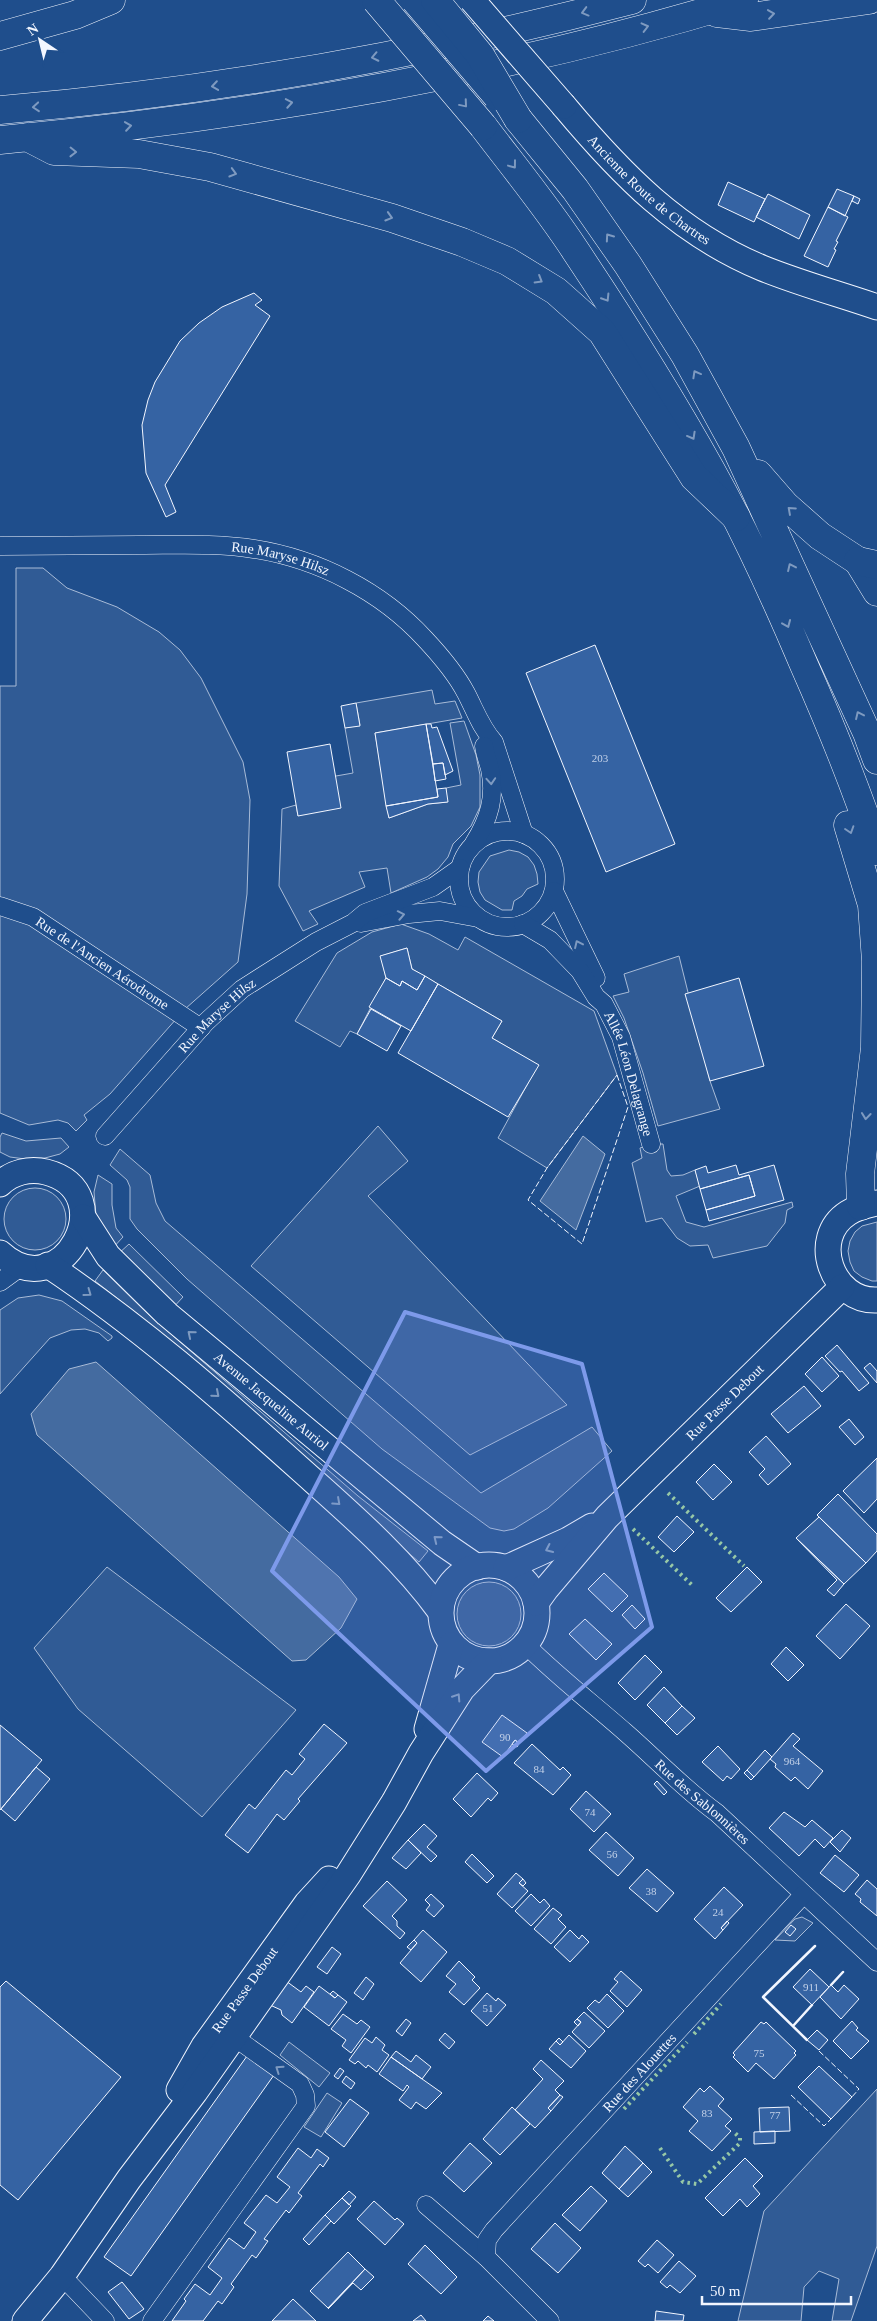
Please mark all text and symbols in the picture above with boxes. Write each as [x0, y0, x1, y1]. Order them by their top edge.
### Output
one-way arrow [582, 7, 590, 17]
one-way arrow [768, 9, 776, 20]
north arrow [15, 15, 65, 65]
text: N [24, 21, 41, 39]
one-way arrow [640, 22, 649, 33]
one-way arrow [371, 51, 379, 62]
one-way arrow [211, 80, 219, 91]
one-way arrow [284, 98, 293, 109]
one-way arrow [459, 98, 467, 107]
one-way arrow [32, 101, 40, 112]
one-way arrow [124, 121, 132, 132]
street label: Ancienne Route de Chartres [585, 132, 713, 247]
one-way arrow [69, 147, 77, 157]
one-way arrow [507, 159, 516, 169]
one-way arrow [228, 168, 237, 178]
one-way arrow [385, 212, 393, 222]
one-way arrow [606, 234, 615, 243]
one-way arrow [533, 274, 542, 284]
one-way arrow [599, 293, 609, 302]
one-way arrow [692, 371, 702, 380]
one-way arrow [686, 431, 696, 440]
one-way arrow [788, 507, 797, 516]
street label: Rue Maryse Hilsz [231, 539, 332, 578]
one-way arrow [787, 563, 797, 572]
one-way arrow [780, 619, 791, 628]
one-way arrow [854, 711, 865, 720]
house number: 203 [592, 752, 609, 764]
one-way arrow [485, 777, 496, 785]
one-way arrow [844, 825, 854, 833]
one-way arrow [396, 911, 405, 921]
street label: Rue de l'Ancien Aérodrome [33, 914, 172, 1012]
one-way arrow [574, 940, 585, 949]
street label: Rue Maryse Hilsz [175, 975, 258, 1055]
street label: Allée Léon Delagrange [601, 1009, 656, 1138]
one-way arrow [861, 1112, 872, 1120]
one-way arrow [82, 1287, 92, 1296]
one-way arrow [188, 1332, 197, 1340]
street label: Avenue Jacqueline Auriol [211, 1349, 332, 1453]
street label: Rue Passe Debout [683, 1361, 766, 1443]
one-way arrow [210, 1388, 219, 1397]
one-way arrow [331, 1496, 340, 1505]
one-way arrow [434, 1536, 443, 1544]
one-way arrow [545, 1542, 554, 1553]
one-way arrow [451, 1693, 460, 1703]
house number: 90 [500, 1731, 511, 1743]
house number: 964 [784, 1755, 801, 1767]
street label: Rue des Sablonnières [652, 1756, 753, 1847]
house number: 84 [534, 1763, 545, 1775]
house number: 74 [585, 1806, 596, 1818]
house number: 56 [607, 1848, 618, 1860]
house number: 38 [646, 1885, 657, 1897]
house number: 24 [713, 1906, 724, 1918]
street label: Rue Passe Debout [209, 1944, 280, 2035]
house number: 911 [803, 1981, 819, 1993]
house number: 51 [483, 2002, 494, 2014]
street label: Rue des Alouettes [599, 2030, 679, 2115]
house number: 75 [754, 2047, 765, 2059]
one-way arrow [275, 2066, 285, 2075]
house number: 83 [702, 2107, 713, 2119]
house number: 77 [770, 2109, 781, 2121]
scale bar [702, 2274, 851, 2306]
text: 50 m [710, 2283, 741, 2299]

